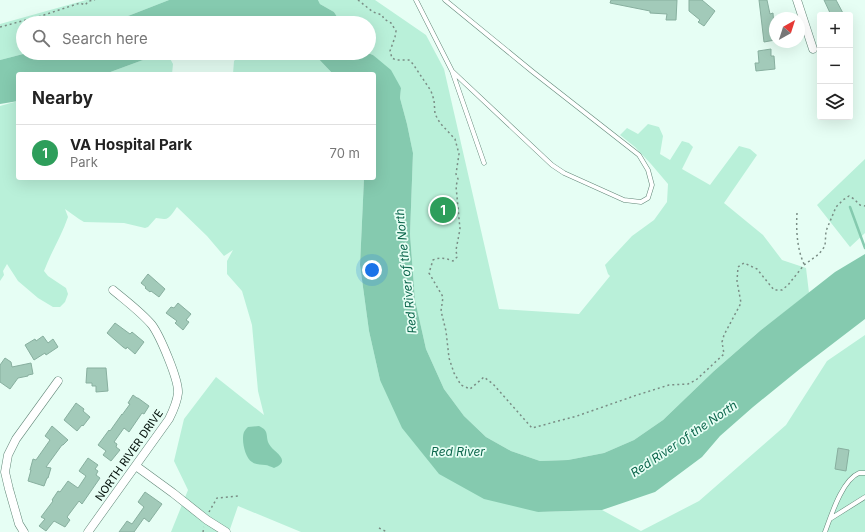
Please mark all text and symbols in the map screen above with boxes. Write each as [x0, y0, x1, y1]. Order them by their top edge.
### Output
north arrow [769, 12, 805, 48]
map controls [817, 12, 853, 120]
button: + [817, 12, 853, 48]
search box [16, 16, 376, 60]
icon: search [30, 27, 52, 49]
text: Search here [62, 29, 148, 48]
button: − [817, 48, 853, 84]
button: layers [817, 84, 853, 120]
text: Nearby [32, 88, 93, 108]
text: VA Hospital Park [70, 135, 192, 154]
text: 1 [42, 145, 48, 161]
text: 70 m [330, 145, 360, 161]
text: Park [70, 154, 98, 170]
pin: 1 [430, 195, 456, 225]
water label: Red River of the North [391, 208, 420, 334]
your location [362, 260, 382, 280]
water label: Red River of the North [628, 397, 740, 480]
street label: NORTH RIVER DRIVE [92, 406, 166, 504]
water label: Red River [431, 444, 485, 459]

